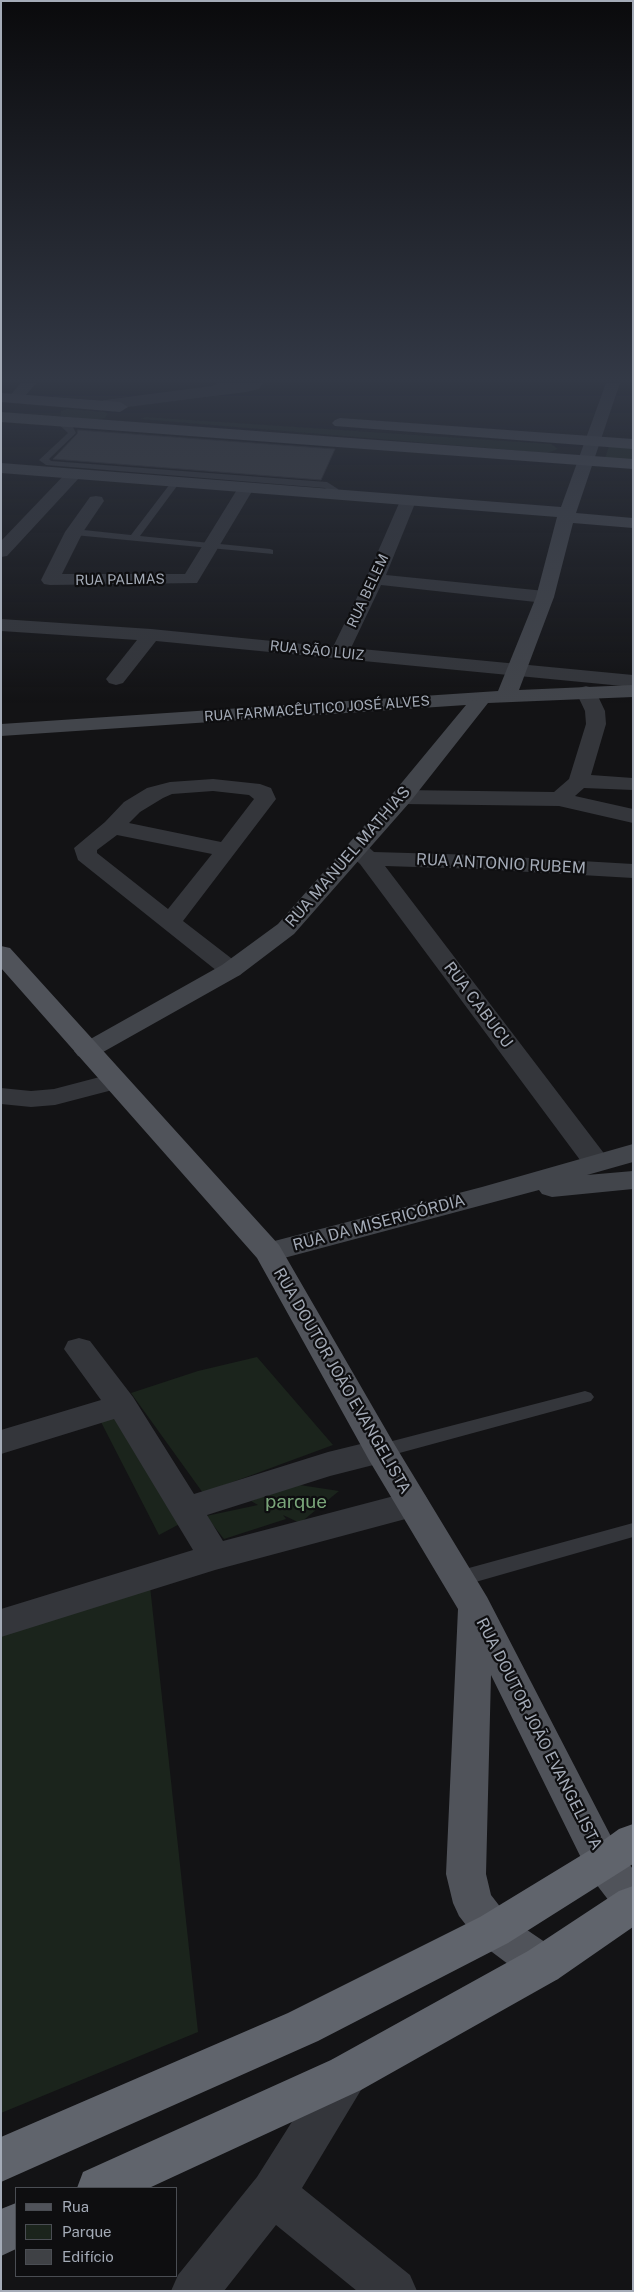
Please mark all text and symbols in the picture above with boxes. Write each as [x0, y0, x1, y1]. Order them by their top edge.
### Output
street label: RUA BELEM [344, 551, 392, 631]
street label: RUA PALMAS [75, 571, 165, 589]
street label: RUA SÃO LUIZ [269, 638, 365, 664]
street label: RUA FARMACÊUTICO JOSÉ ALVES [204, 693, 430, 725]
street label: RUA MANUEL MATHIAS [282, 783, 414, 931]
street label: RUA ANTONIO RUBEM [416, 850, 586, 878]
street label: RUA CABUCU [439, 958, 517, 1052]
street label: RUA DA MISERICÓRDIA [291, 1191, 467, 1255]
street label: RUA DOUTOR JOÃO EVANGELISTA [269, 1265, 415, 1497]
park label: parque [265, 1491, 327, 1513]
street label: RUA DOUTOR JOÃO EVANGELISTA [472, 1615, 606, 1853]
legend [15, 2187, 178, 2277]
text: Rua [62, 2198, 89, 2215]
text: Parque [62, 2223, 112, 2240]
text: Edifício [62, 2248, 114, 2265]

